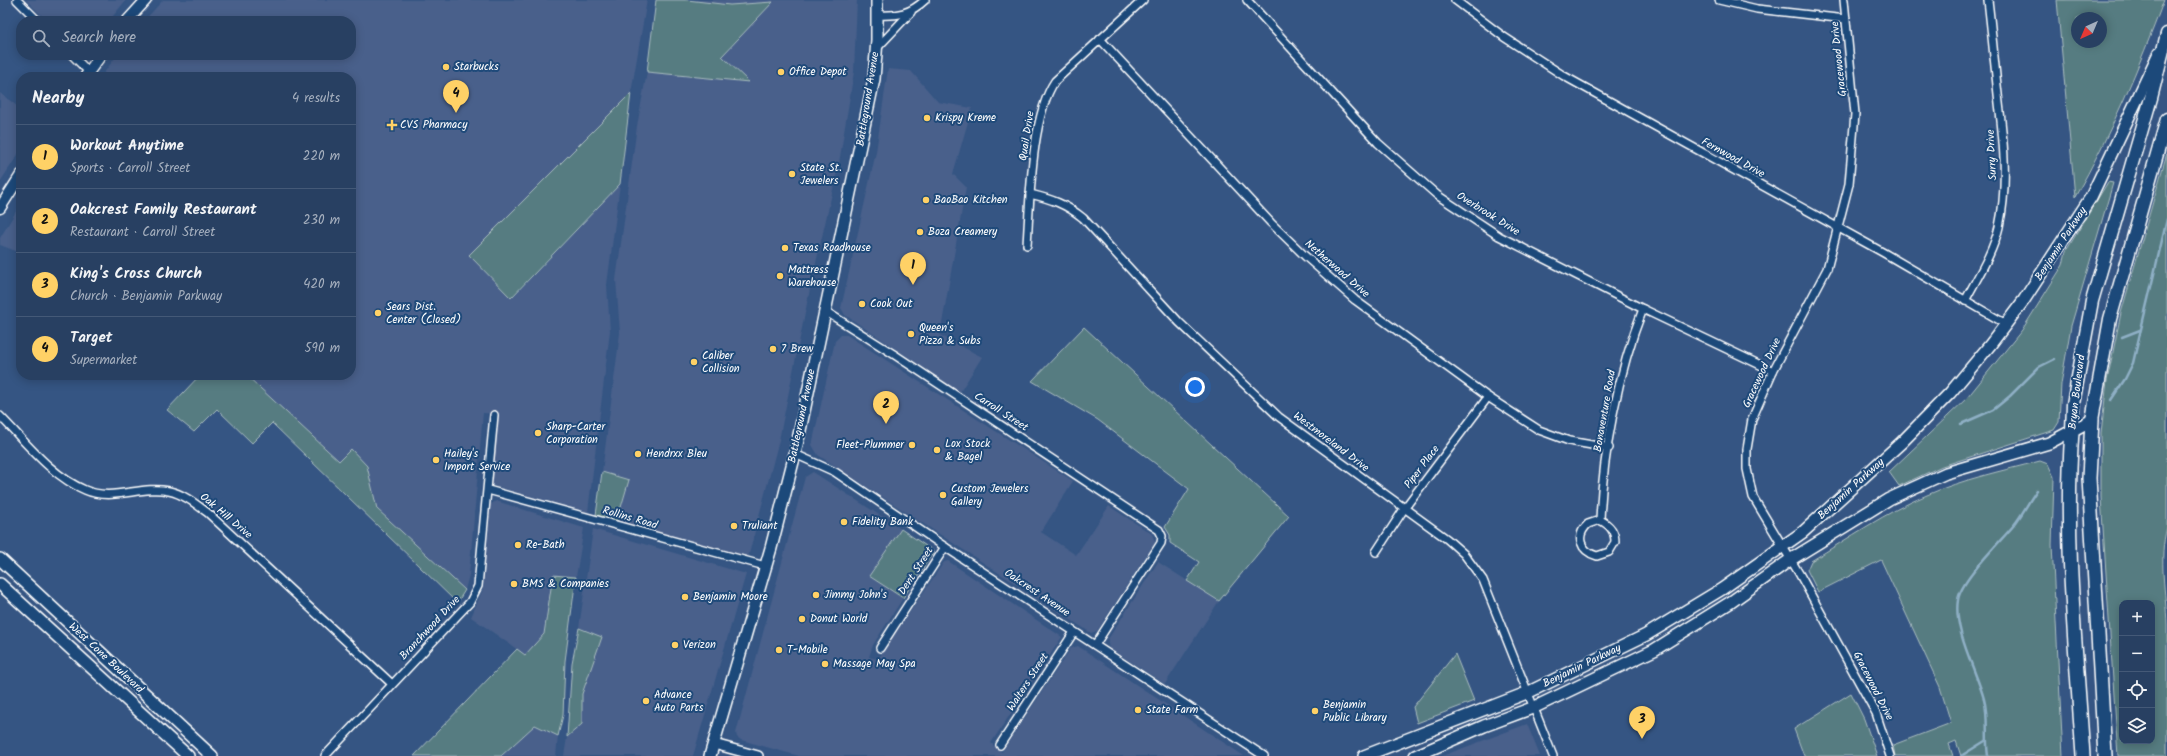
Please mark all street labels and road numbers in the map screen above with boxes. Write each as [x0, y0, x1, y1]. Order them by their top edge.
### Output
street label: Gracewood Drive [1826, 20, 1852, 98]
street label: Battleground Avenue [852, 50, 884, 148]
street label: Quail Drive [1014, 110, 1040, 162]
street label: Surry Drive [1982, 129, 2002, 181]
street label: Fernwood Drive [1698, 133, 1768, 183]
street label: Overbrook Drive [1453, 187, 1523, 241]
street label: Benjamin Parkway [2030, 203, 2092, 285]
street label: Netherwood Drive [1300, 236, 1374, 303]
street label: Gracewood Drive [1738, 335, 1786, 411]
street label: Bryan Boulevard [2063, 353, 2091, 430]
street label: Battleground Avenue [783, 367, 821, 465]
street label: Bonaventure Road [1589, 368, 1621, 453]
street label: Carroll Street [970, 388, 1032, 437]
street label: Westmoreland Drive [1289, 407, 1373, 477]
street label: Piper Place [1400, 441, 1444, 493]
street label: Benjamin Parkway [1813, 453, 1889, 524]
street label: Oak Hill Drive [196, 488, 256, 544]
street label: Rollins Road [600, 502, 660, 535]
street label: Dent Street [894, 543, 939, 599]
street label: Oakcrest Avenue [1000, 564, 1074, 622]
street label: Branchwood Drive [395, 592, 465, 664]
street label: West Cone Boulevard [64, 618, 148, 698]
street label: Benjamin Parkway [1540, 639, 1625, 693]
street label: Gracewood Drive [1848, 648, 1898, 724]
street label: Walters Street [1002, 649, 1054, 715]

